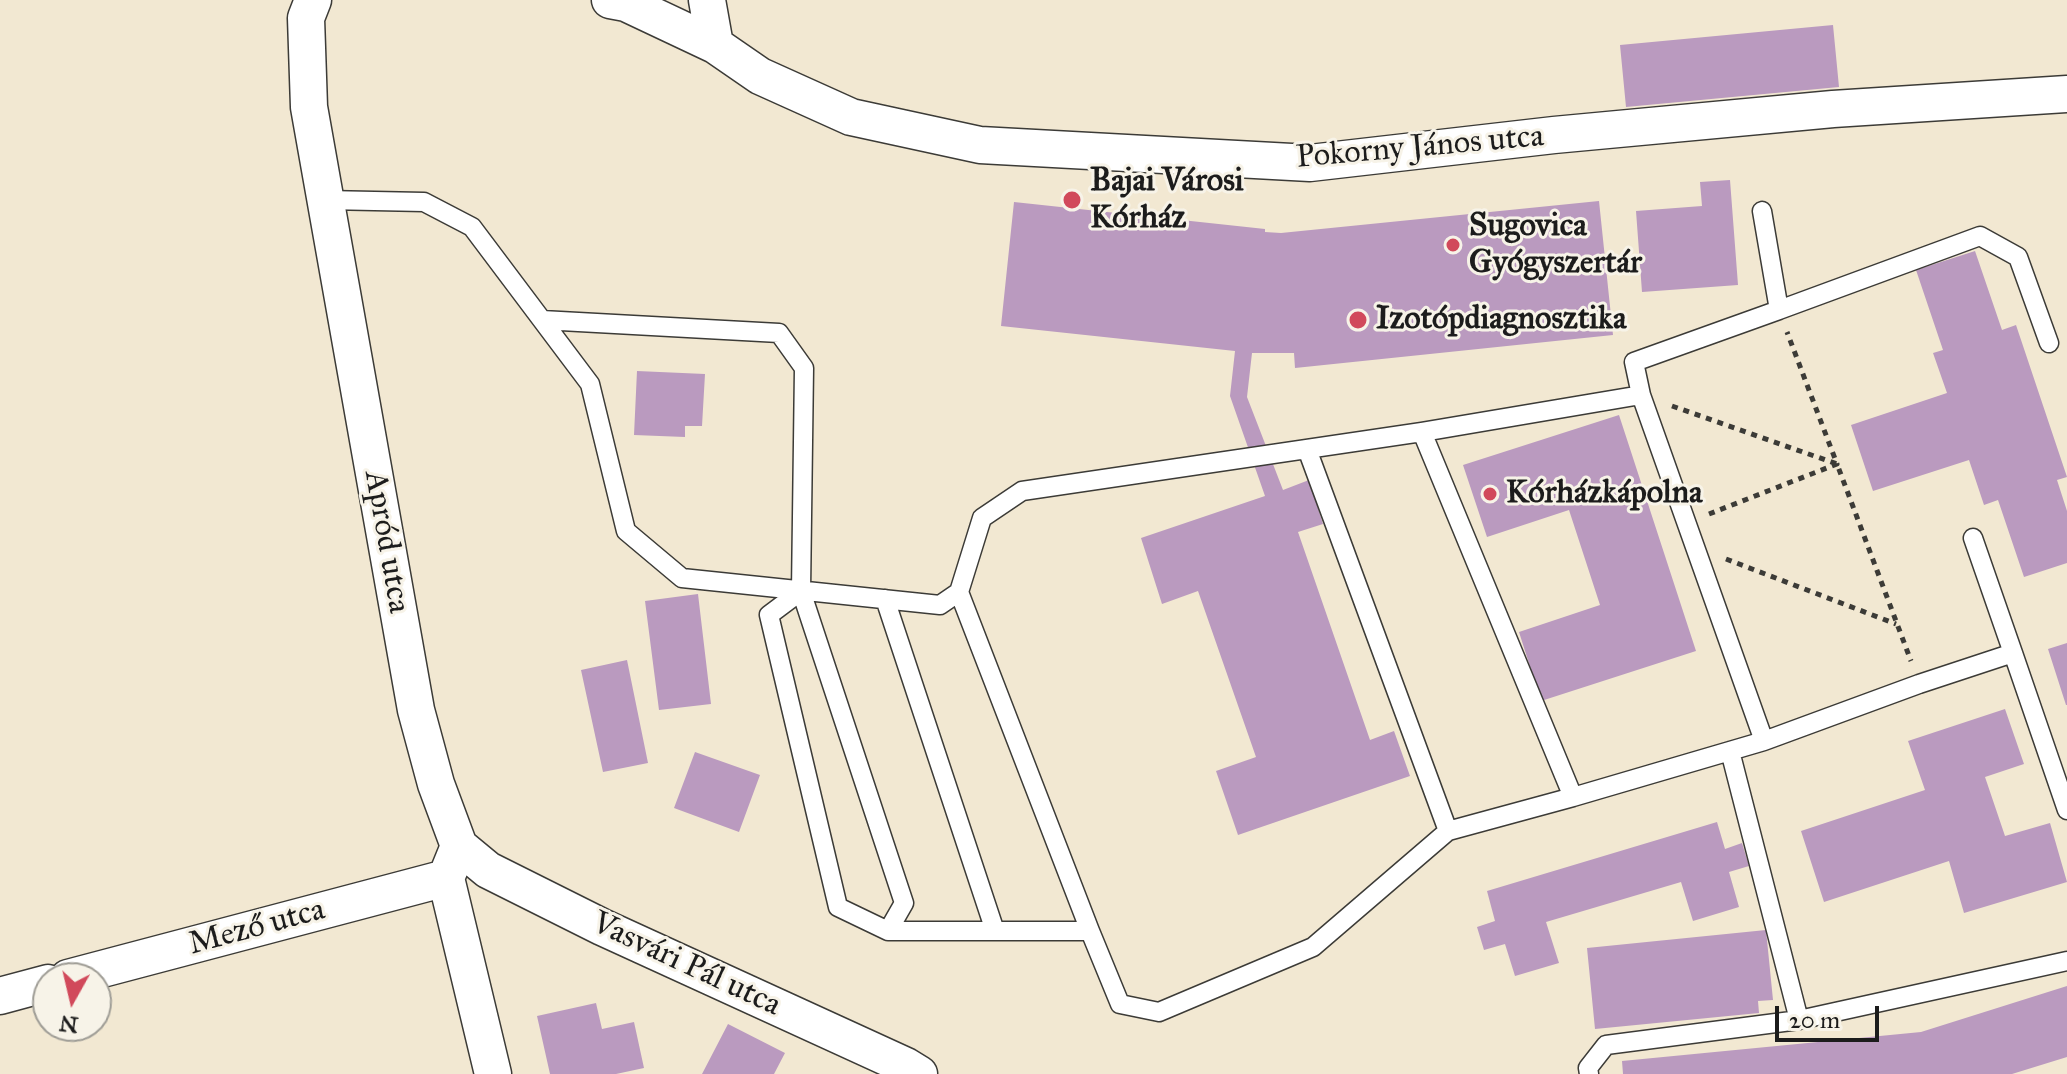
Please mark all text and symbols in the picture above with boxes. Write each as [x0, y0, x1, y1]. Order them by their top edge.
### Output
street label: Pokorny János utca [1295, 118, 1545, 178]
place label: Bajai Városi Kórház [1090, 163, 1244, 238]
marker: Bajai Városi Kórház [1061, 189, 1083, 211]
place label: Sugovica Gyógyszertár [1469, 208, 1642, 283]
marker: Sugovica Gyógyszertár [1444, 236, 1462, 254]
place label: Izotópdiagnosztika [1376, 301, 1626, 339]
marker: Izotópdiagnosztika [1347, 309, 1369, 331]
street label: Apród utca [355, 468, 417, 616]
place label: Kórházkápolna [1506, 475, 1702, 513]
marker: Kórházkápolna [1481, 485, 1499, 503]
street label: Mező utca [185, 891, 329, 965]
street label: Vasvári Pál utca [586, 905, 786, 1025]
north arrow [32, 962, 112, 1042]
scale bar [1779, 990, 1883, 1040]
text: 20 m [1789, 1005, 1840, 1035]
text: N [58, 1010, 80, 1039]

